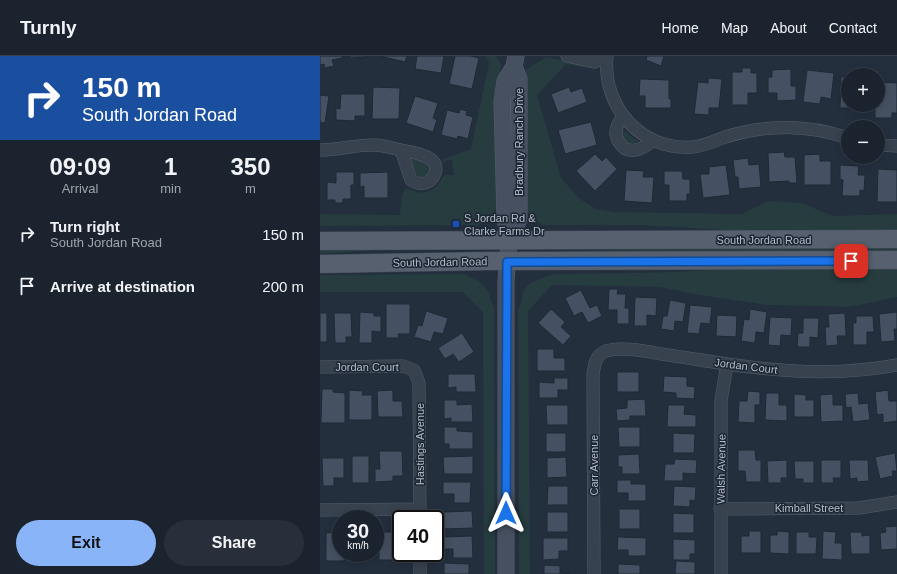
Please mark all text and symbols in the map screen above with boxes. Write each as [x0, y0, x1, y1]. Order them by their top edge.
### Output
text: Turnly [20, 17, 77, 38]
text: Home [662, 20, 699, 36]
text: Map [721, 20, 748, 36]
text: About [770, 20, 807, 36]
text: Contact [829, 20, 877, 36]
map controls [841, 68, 885, 164]
button: + [841, 68, 885, 112]
icon: right [16, 72, 68, 124]
text: 150 m [82, 72, 161, 103]
street label: Bradbury Ranch Drive [513, 88, 525, 196]
text: South Jordan Road [82, 105, 237, 125]
button: − [841, 120, 885, 164]
text: 09:09 [49, 153, 111, 180]
text: 1 [164, 153, 177, 180]
text: 350 [231, 153, 271, 180]
text: Arrival [62, 181, 99, 196]
text: min [160, 181, 181, 196]
text: m [245, 181, 256, 196]
place label: S Jordan Rd & Clarke Farms Dr [464, 212, 545, 237]
text: Turn right [50, 218, 120, 235]
marker: S Jordan Rd & Clarke Farms Dr [451, 219, 461, 229]
icon: right [16, 223, 38, 245]
text: 150 m [262, 226, 304, 243]
street label: South Jordan Road [717, 234, 811, 246]
text: South Jordan Road [50, 235, 162, 250]
pin [834, 244, 868, 278]
icon: arrive [840, 250, 862, 272]
street label: South Jordan Road [393, 255, 487, 269]
icon: arrive [16, 275, 38, 297]
text: Arrive at destination [50, 278, 195, 295]
text: 200 m [262, 278, 304, 295]
street label: Jordan Court [714, 356, 778, 376]
street label: Jordan Court [335, 361, 399, 373]
street label: Hastings Avenue [414, 403, 426, 485]
street label: Walsh Avenue [714, 434, 728, 504]
street label: Carr Avenue [588, 435, 600, 495]
position arrow [485, 492, 527, 534]
street label: Kimball Street [775, 502, 843, 514]
speed limit sign: 40 [392, 510, 444, 562]
button: Exit [16, 520, 156, 566]
button: Share [164, 520, 304, 566]
text: 30 [347, 520, 369, 542]
text: km/h [347, 540, 369, 551]

